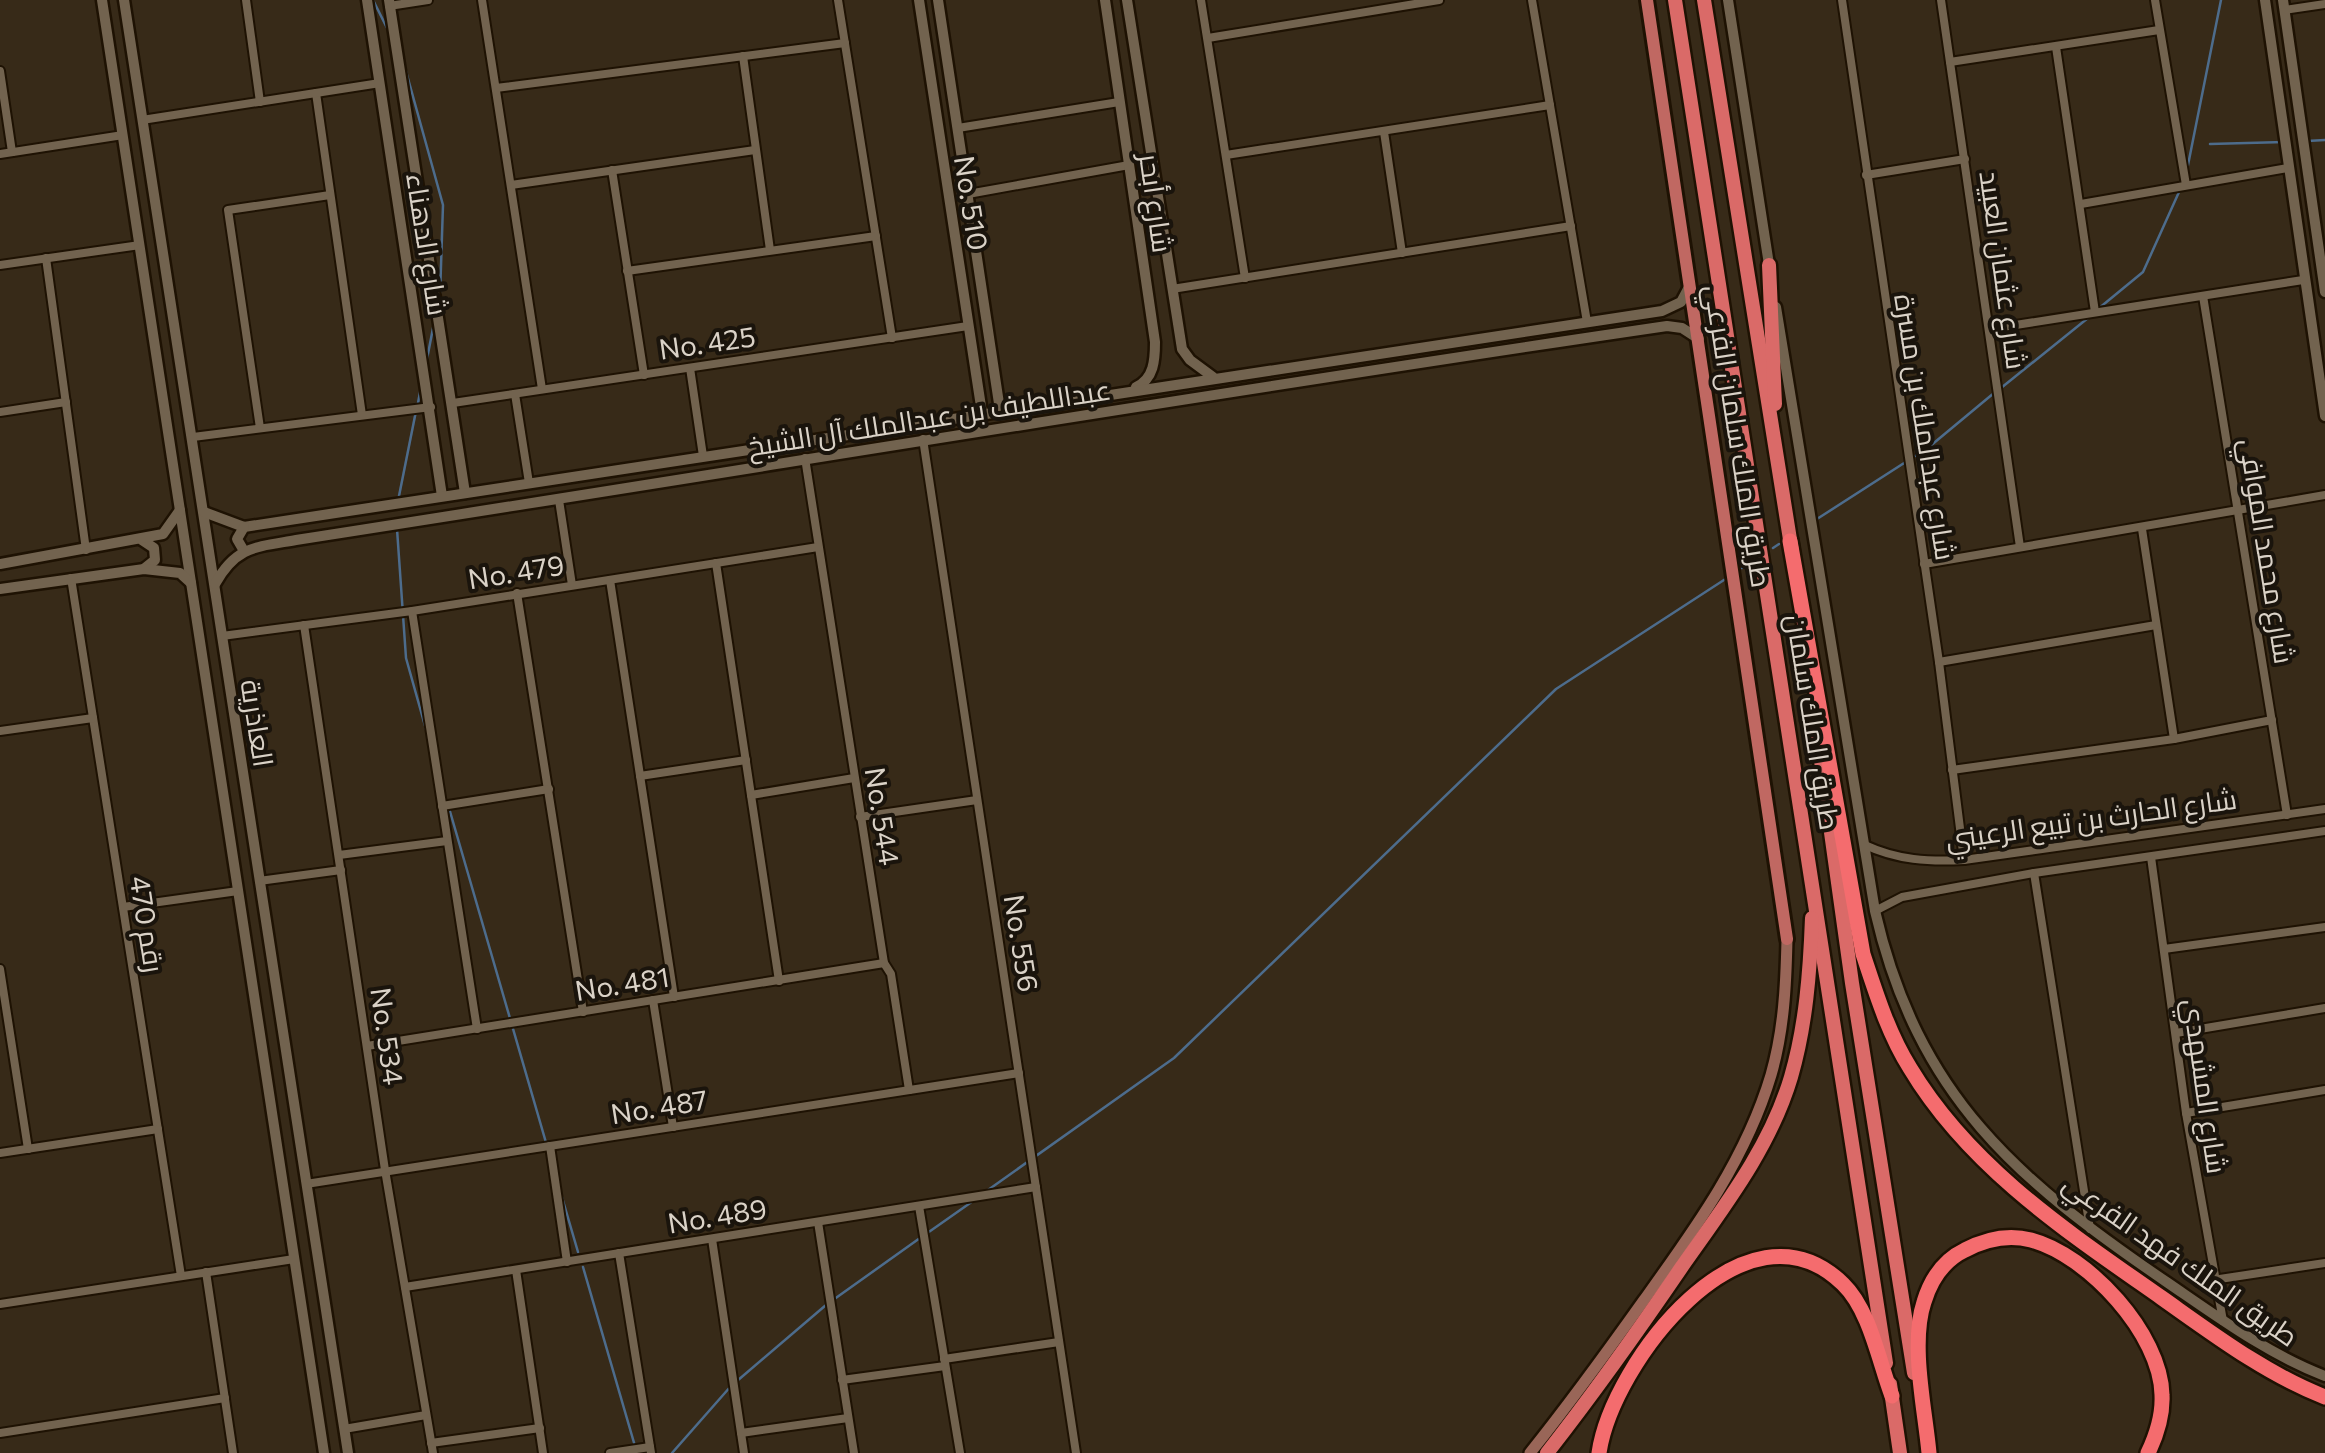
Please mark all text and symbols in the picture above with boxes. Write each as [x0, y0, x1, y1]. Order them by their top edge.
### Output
street label: شارع أبحر [1130, 149, 1181, 255]
street label: No. 510 [948, 153, 996, 253]
street label: شارع عثمان العبيد [1970, 169, 2035, 372]
street label: شارع الدهناء [397, 170, 456, 318]
street label: طريق الملك سلمان الفرعي [1692, 282, 1780, 591]
street label: شارع عبدالملك بن مسرة [1885, 291, 1964, 563]
street label: No. 425 [657, 318, 757, 366]
street label: عبداللطيف بن عبدالملك آل الشيخ [745, 371, 1114, 466]
street label: شارع محمد الموافي [2227, 436, 2303, 667]
street label: No. 479 [465, 547, 567, 595]
street label: طريق الملك سلمان [1779, 612, 1848, 832]
street label: العاذرية [234, 677, 282, 769]
street label: No. 544 [858, 765, 908, 868]
street label: شارع الحارث بن تبيع الرعيني [1943, 781, 2240, 861]
street label: رقم 470 [120, 873, 172, 975]
street label: No. 556 [998, 892, 1046, 994]
street label: No. 481 [572, 959, 672, 1007]
street label: No. 534 [364, 985, 412, 1087]
street label: شارع المشهدي [2171, 996, 2235, 1177]
street label: No. 487 [608, 1082, 710, 1130]
street label: طريق الملك فهد الفرعي [2054, 1165, 2305, 1358]
street label: No. 489 [665, 1190, 769, 1240]

